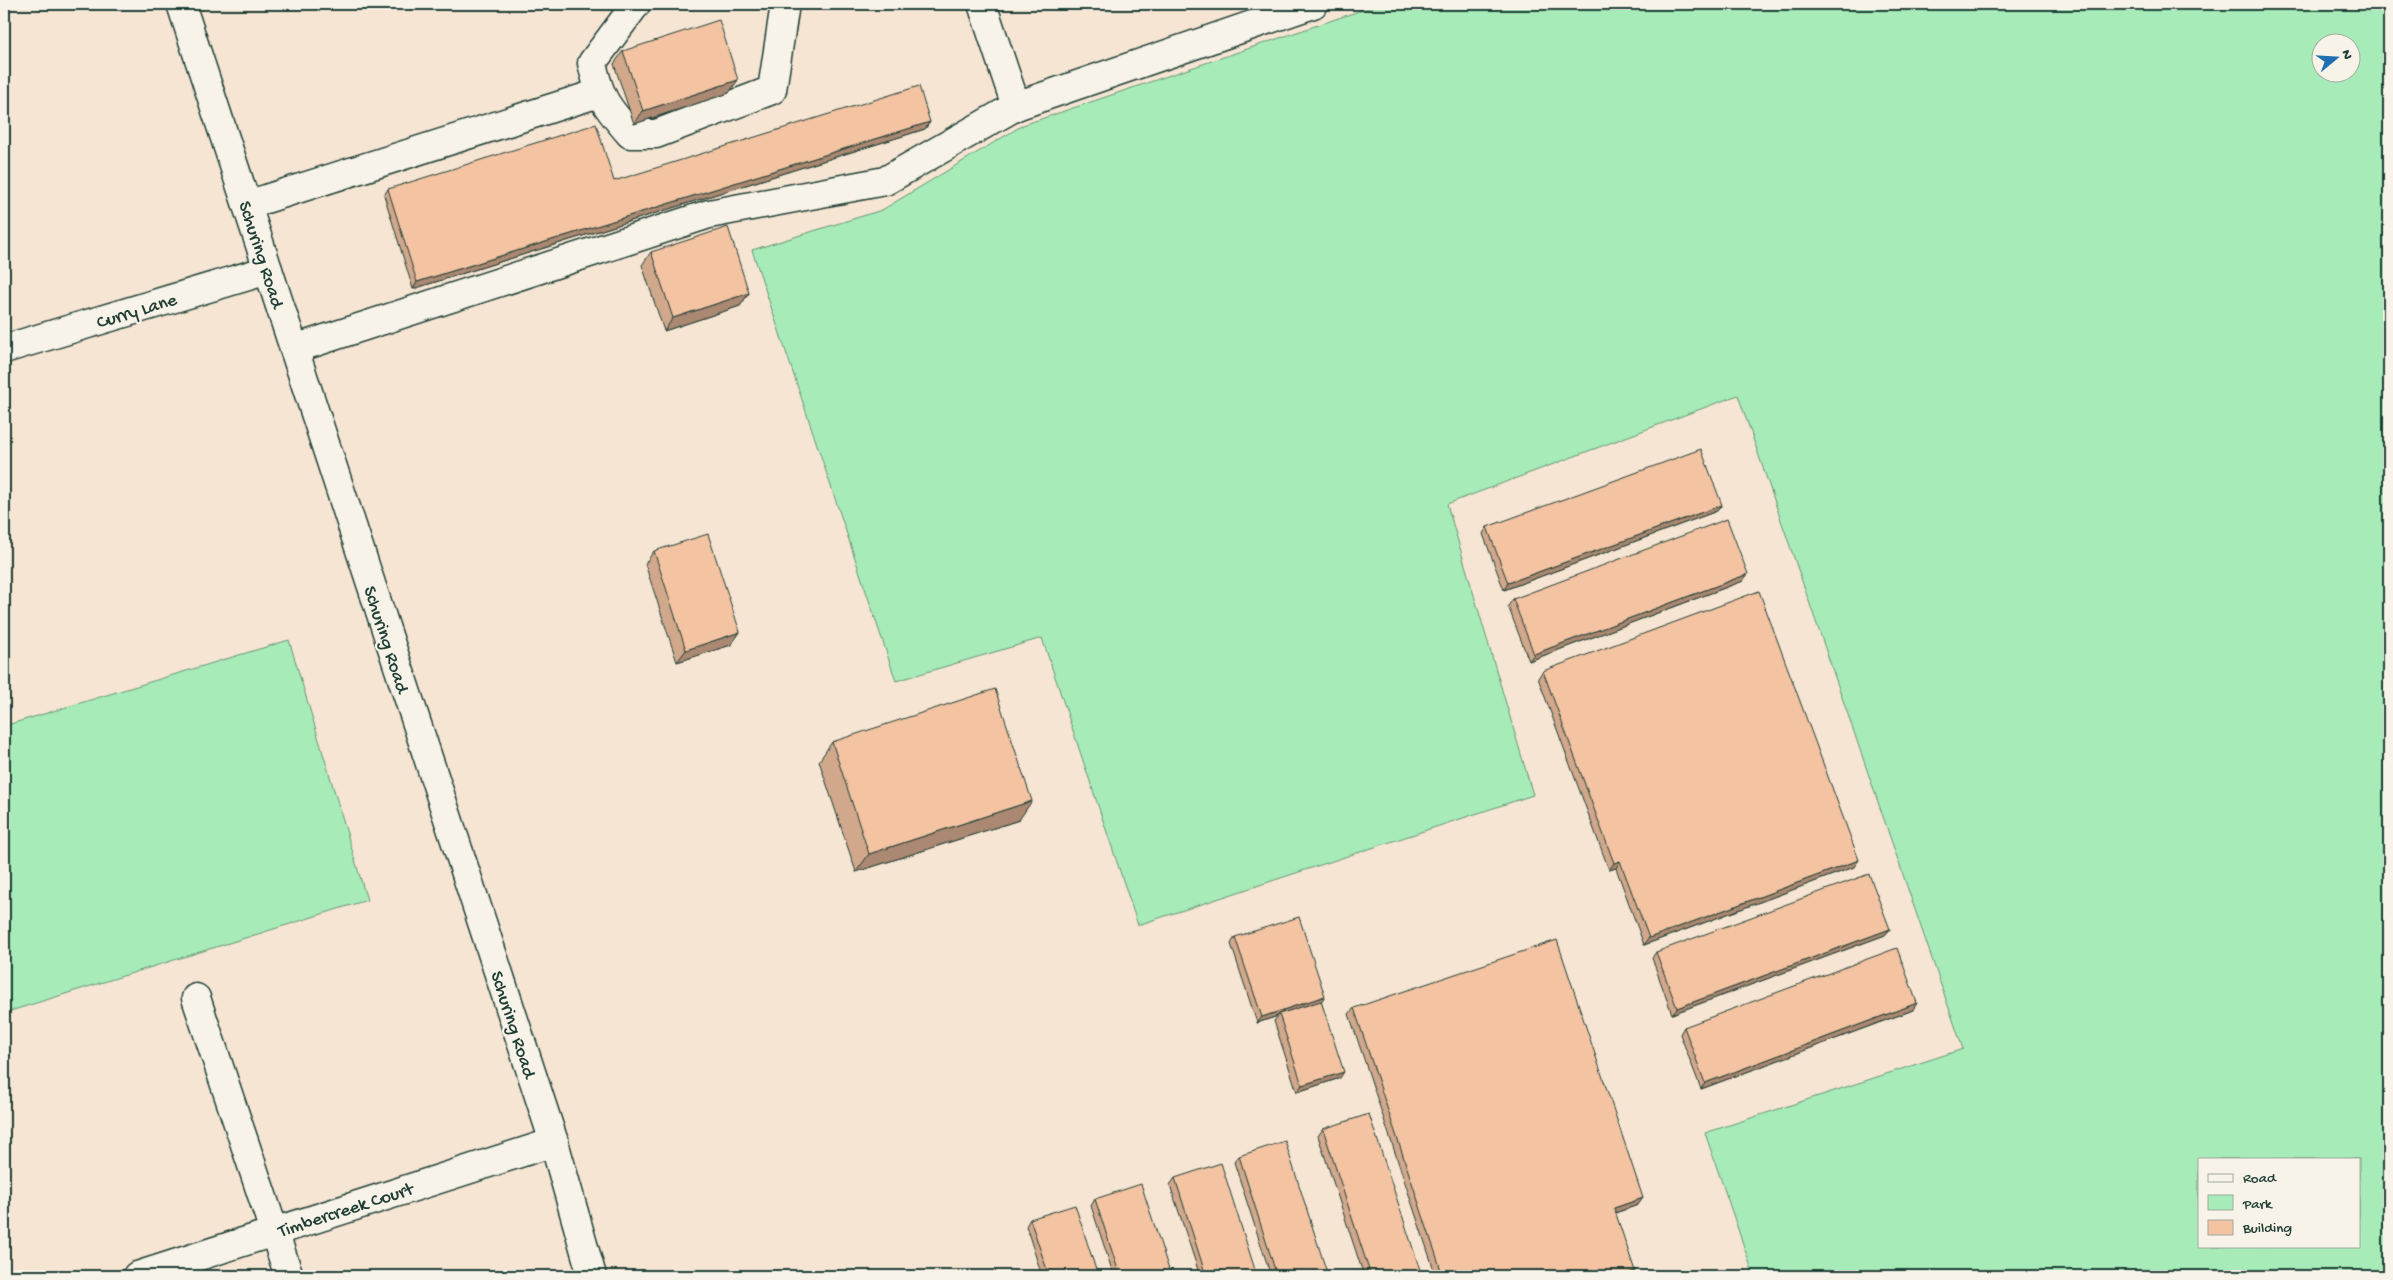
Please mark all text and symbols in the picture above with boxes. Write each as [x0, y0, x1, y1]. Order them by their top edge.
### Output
north arrow [2310, 32, 2360, 82]
text: N [2336, 48, 2355, 62]
street label: Schuring Road [232, 199, 288, 313]
street label: Curry Lane [94, 289, 180, 335]
street label: Schuring Road [357, 584, 413, 698]
street label: Schuring Road [484, 969, 540, 1083]
legend [2198, 1158, 2360, 1248]
text: Road [2243, 1170, 2277, 1188]
street label: Timbercreek Court [275, 1178, 419, 1244]
text: Park [2242, 1196, 2273, 1214]
text: Building [2242, 1220, 2292, 1238]

